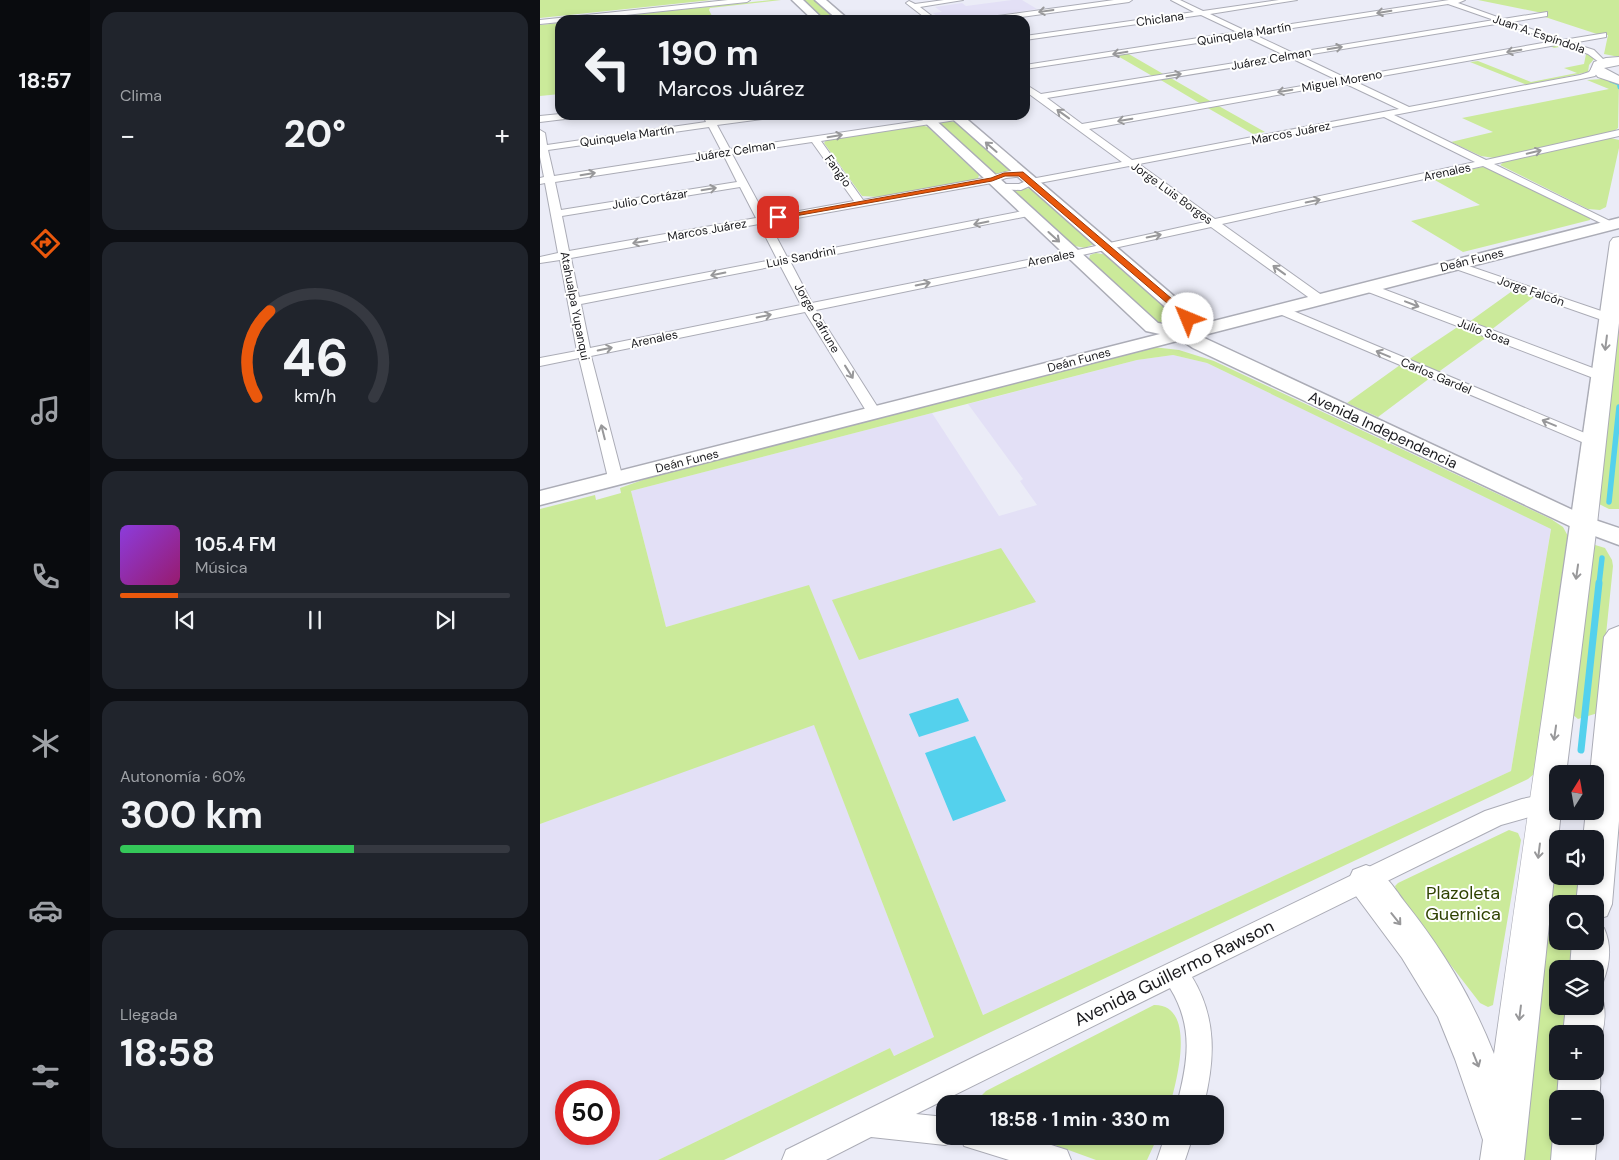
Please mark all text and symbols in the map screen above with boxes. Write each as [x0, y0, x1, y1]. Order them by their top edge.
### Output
one-way arrow [1038, 6, 1054, 16]
one-way arrow [1376, 7, 1392, 17]
street label: Chiclana [1135, 8, 1185, 30]
street label: Juan A. Espíndola [1491, 11, 1587, 57]
street label: Quinquela Martín [1196, 19, 1292, 49]
text: 190 m [658, 30, 759, 76]
icon: left [575, 35, 640, 100]
one-way arrow [1326, 43, 1342, 53]
street label: Juárez Celman [1230, 44, 1313, 74]
one-way arrow [1507, 46, 1523, 56]
one-way arrow [1112, 48, 1128, 58]
text: 18:57 [19, 66, 71, 95]
street label: Miguel Moreno [1300, 66, 1384, 96]
one-way arrow [1166, 70, 1182, 80]
text: Marcos Juárez [658, 74, 805, 103]
text: Clima [120, 85, 162, 106]
one-way arrow [1278, 87, 1294, 97]
text: 20° [284, 109, 346, 159]
one-way arrow [1056, 109, 1070, 119]
one-way arrow [1118, 115, 1134, 125]
text: − [120, 117, 135, 154]
text: + [495, 117, 510, 154]
street label: Marcos Juárez [1250, 118, 1332, 148]
street label: Quinquela Martín [579, 121, 675, 151]
one-way arrow [827, 131, 843, 141]
street label: Juárez Celman [694, 137, 777, 165]
one-way arrow [984, 141, 997, 153]
one-way arrow [1526, 147, 1542, 156]
street label: Fangio [821, 152, 855, 190]
street label: Jorge Luis Borges [1128, 158, 1216, 228]
street label: Arenales [1422, 159, 1472, 185]
one-way arrow [580, 169, 596, 179]
one-way arrow [701, 184, 717, 194]
street label: Julio Cortázar [611, 185, 690, 213]
pin [757, 196, 799, 238]
one-way arrow [1304, 196, 1320, 205]
icon: arrive [764, 203, 792, 231]
street label: Marcos Juárez [666, 215, 748, 245]
one-way arrow [973, 218, 989, 228]
icon: directions [28, 226, 63, 261]
one-way arrow [1047, 231, 1060, 242]
one-way arrow [1145, 231, 1161, 240]
one-way arrow [633, 238, 649, 248]
street label: Luis Sandrini [765, 242, 837, 272]
street label: Deán Funes [1439, 244, 1505, 276]
street label: Arenales [1026, 246, 1076, 270]
street label: Atahualpa Yupanqui [557, 250, 593, 362]
one-way arrow [1272, 265, 1286, 275]
one-way arrow [710, 269, 726, 279]
street label: Jorge Falcón [1495, 272, 1567, 310]
one-way arrow [915, 279, 931, 288]
street label: Jorge Cafrune [791, 280, 844, 356]
position arrow [1161, 292, 1213, 344]
one-way arrow [1404, 300, 1420, 309]
one-way arrow [756, 311, 772, 320]
street label: Julio Sosa [1455, 315, 1513, 349]
text: 46 [282, 324, 348, 392]
street label: Arenales [629, 326, 679, 352]
one-way arrow [1600, 334, 1610, 350]
one-way arrow [596, 344, 612, 353]
street label: Deán Funes [1046, 344, 1112, 376]
one-way arrow [1376, 348, 1391, 358]
street label: Carlos Gardel [1398, 354, 1474, 398]
one-way arrow [844, 364, 854, 378]
text: km/h [294, 384, 336, 408]
street label: Avenida Independencia [1305, 387, 1461, 473]
icon: music [28, 393, 63, 428]
one-way arrow [1542, 418, 1557, 428]
one-way arrow [598, 424, 608, 440]
street label: Deán Funes [654, 445, 720, 477]
text: 105.4 FM [195, 532, 276, 557]
text: Música [195, 557, 247, 578]
icon: phone [28, 559, 63, 594]
one-way arrow [1572, 564, 1582, 580]
icon: previous [171, 606, 199, 634]
icon: pause [301, 606, 329, 634]
icon: next [431, 606, 459, 634]
one-way arrow [1550, 725, 1560, 741]
icon: climate [28, 726, 63, 761]
north arrow [1549, 765, 1604, 820]
map controls [1549, 765, 1604, 1145]
text: Autonomía · 60% [120, 766, 246, 787]
text: 300 km [120, 790, 263, 840]
button: sound [1549, 830, 1604, 885]
one-way arrow [1534, 843, 1544, 859]
park label: Plazoleta Guernica [1425, 881, 1501, 926]
icon: car [28, 893, 63, 928]
button: search [1549, 895, 1604, 950]
one-way arrow [1390, 912, 1401, 925]
street label: Avenida Guillermo Rawson [1070, 914, 1278, 1032]
button: layers [1549, 960, 1604, 1015]
text: Llegada [120, 1004, 177, 1025]
one-way arrow [1515, 1004, 1525, 1020]
button: + [1549, 1025, 1604, 1080]
text: 18:58 [120, 1028, 215, 1078]
one-way arrow [1472, 1052, 1481, 1067]
icon: filters [28, 1059, 63, 1094]
speed limit sign: 50 [555, 1080, 620, 1145]
button: − [1549, 1090, 1604, 1145]
text: 18:58 · 1 min · 330 m [990, 1107, 1170, 1132]

